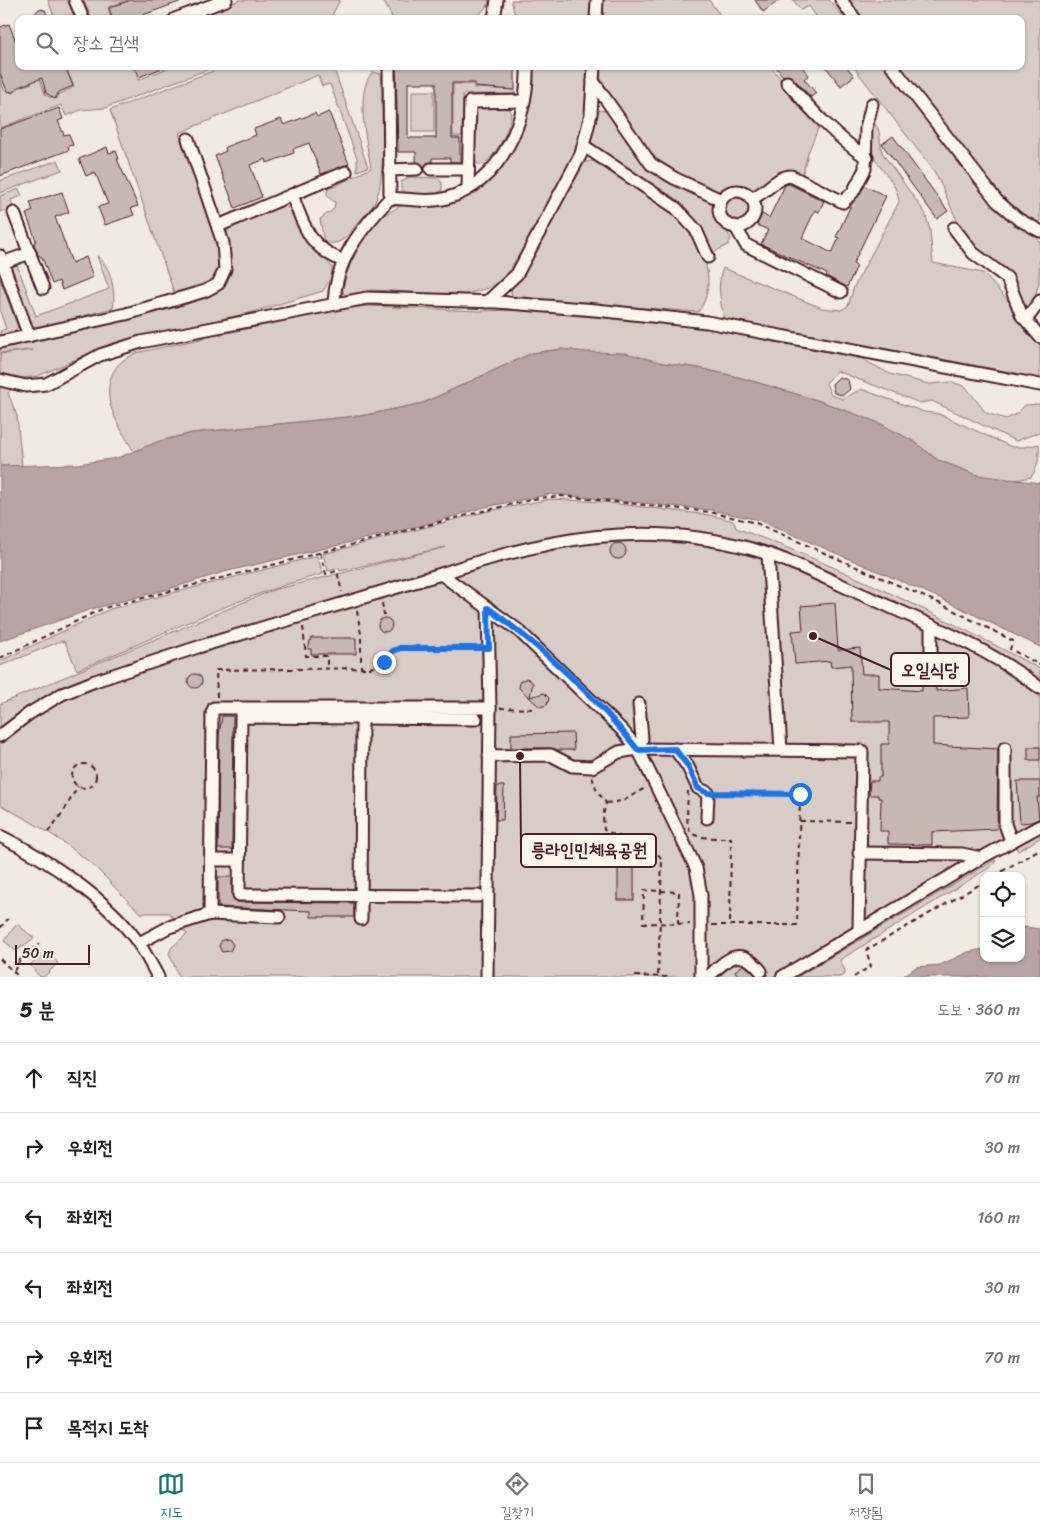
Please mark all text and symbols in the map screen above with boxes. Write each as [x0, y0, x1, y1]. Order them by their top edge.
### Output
search box [15, 15, 1025, 70]
text: 장소 검색 [73, 26, 139, 59]
icon: search [33, 29, 61, 57]
route end [373, 651, 396, 674]
callout: 오일식당 [891, 653, 969, 686]
text: 오일식당 [901, 654, 959, 686]
route start [789, 783, 812, 806]
callout: 릉라인민체육공원 [521, 834, 656, 867]
text: 릉라인민체육공원 [531, 834, 647, 866]
map controls [980, 872, 1025, 962]
button: locate [980, 872, 1025, 917]
button: layers [980, 917, 1025, 962]
text: 50 m [22, 941, 54, 966]
scale bar [15, 942, 90, 965]
text: 5 분 [20, 991, 55, 1029]
text: 도보 · 360 m [937, 995, 1020, 1024]
text: 직진 [67, 1061, 98, 1094]
text: 70 m [984, 1063, 1020, 1092]
icon: ahead [20, 1064, 48, 1092]
text: 우회전 [67, 1131, 113, 1164]
text: 30 m [985, 1133, 1020, 1162]
icon: right [20, 1134, 48, 1162]
text: 좌회전 [67, 1201, 113, 1234]
text: 160 m [977, 1203, 1020, 1232]
icon: left [20, 1204, 48, 1232]
text: 좌회전 [67, 1271, 113, 1304]
text: 30 m [985, 1273, 1020, 1302]
icon: left [20, 1274, 48, 1302]
text: 우회전 [67, 1341, 113, 1374]
text: 70 m [984, 1343, 1020, 1372]
icon: right [20, 1344, 48, 1372]
text: 목적지 도착 [67, 1411, 148, 1444]
icon: arrive [20, 1414, 48, 1442]
tab: 지도 [157, 1470, 185, 1525]
tab: 길찾기 [500, 1470, 534, 1525]
tab: 저장됨 [849, 1470, 883, 1525]

